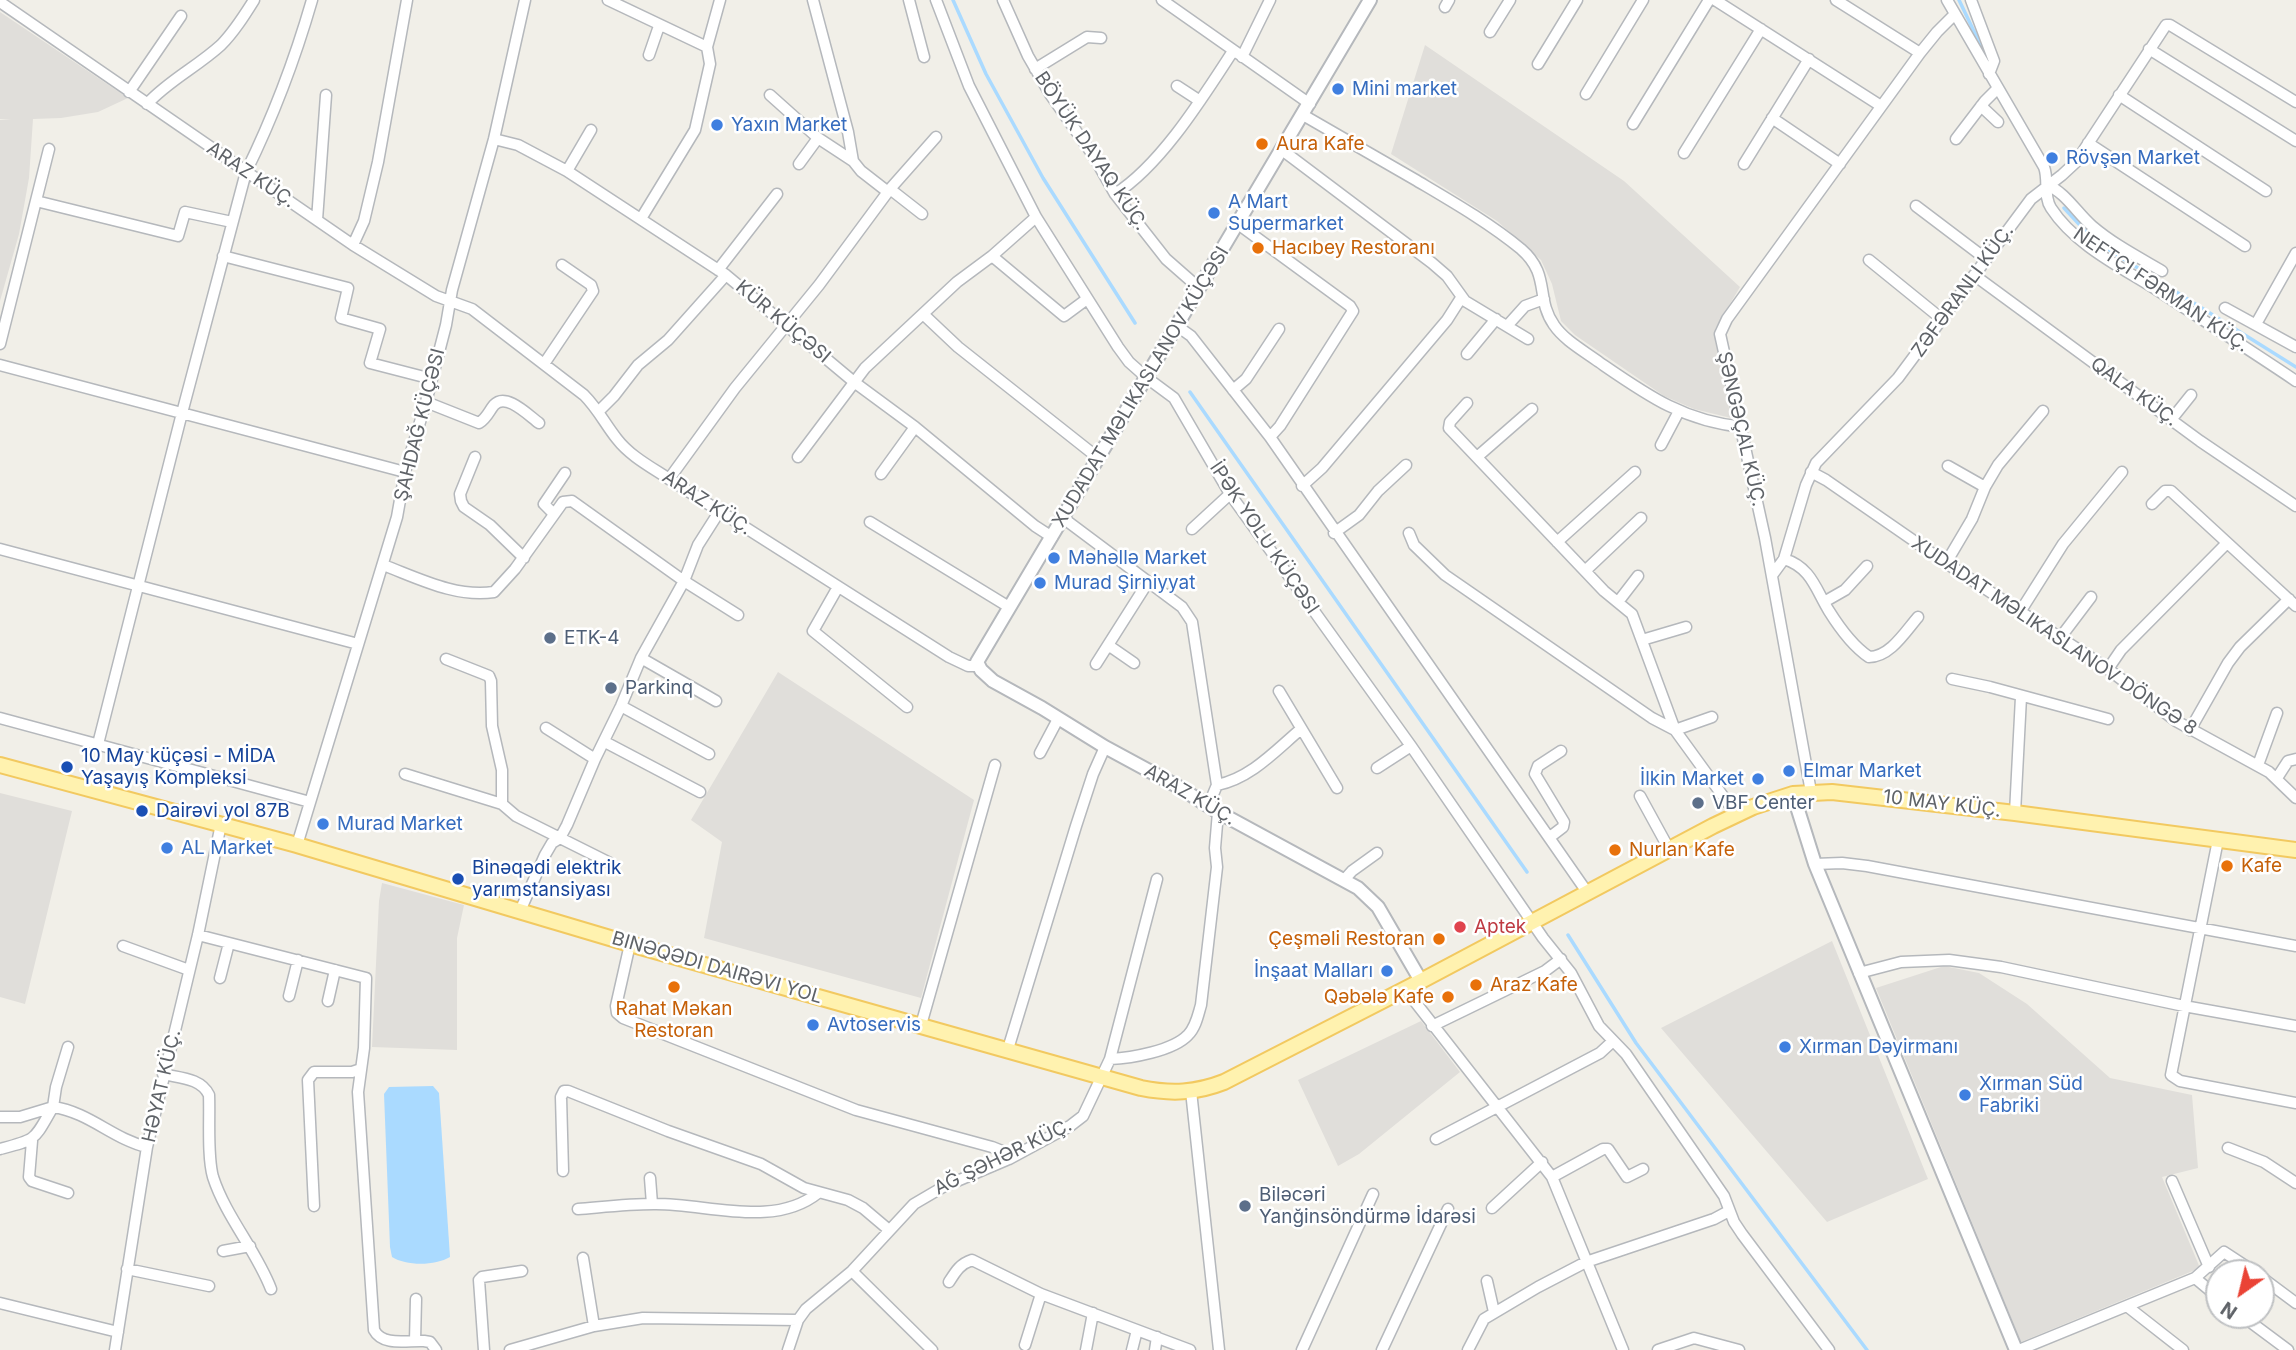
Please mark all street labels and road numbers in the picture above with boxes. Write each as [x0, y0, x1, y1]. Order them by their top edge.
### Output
street label: BÖYÜK DAYAQ KÜÇ. [1029, 67, 1153, 235]
street label: ARAZ KÜÇ. [202, 137, 300, 213]
street label: ZƏFƏRANLI KÜÇ. [1907, 220, 2019, 362]
street label: NEFTÇI FƏRMAN KÜÇ. [2069, 223, 2253, 357]
street label: XUDADAT MƏLIKASLANOV KÜÇƏSI [1048, 243, 1234, 531]
street label: KÜR KÜÇƏSI [731, 276, 835, 368]
street label: ŞAHDAĞ KÜÇƏSI [390, 346, 450, 504]
street label: ŞƏNGƏÇAL KÜÇ. [1712, 349, 1770, 509]
street label: QALA KÜÇ. [2086, 353, 2182, 431]
street label: İPƏK YOLU KÜÇƏSI [1205, 458, 1323, 618]
street label: ARAZ KÜÇ. [658, 466, 756, 540]
street label: XUDADAT MƏLIKASLANOV DÖNGƏ 8 [1907, 532, 2201, 740]
street label: ARAZ KÜÇ. [1140, 760, 1240, 830]
street label: 10 MAY KÜÇ. [1882, 785, 2002, 823]
street label: BINƏQƏDI DAIRƏVI YOL [609, 927, 825, 1009]
street label: HƏYAT KÜÇ. [138, 1027, 186, 1145]
street label: AĞ ŞƏHƏR KÜÇ. [930, 1114, 1076, 1200]

